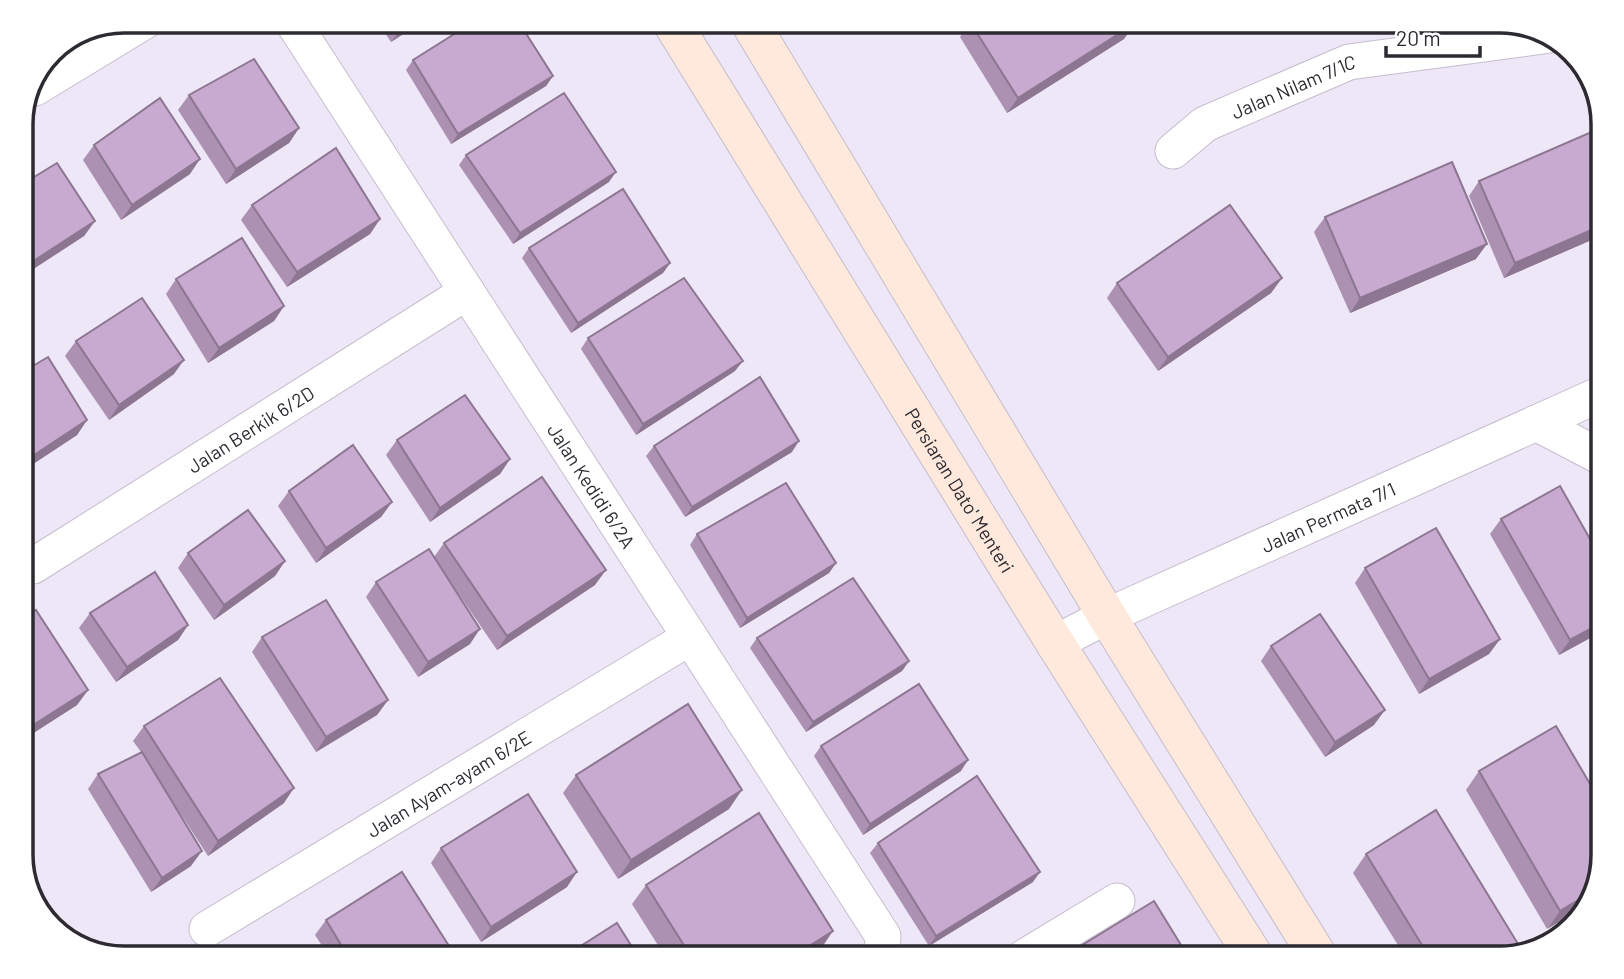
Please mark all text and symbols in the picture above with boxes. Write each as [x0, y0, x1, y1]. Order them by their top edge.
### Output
scale bar [1386, 14, 1480, 58]
text: 20 m [1396, 25, 1441, 50]
street label: Jalan Nilam 7/1C [1227, 50, 1357, 123]
street label: Jalan Berkik 6/2D [183, 380, 318, 477]
street label: Persiaran Dato' Menteri [901, 403, 1020, 576]
street label: Jalan Kedidi 6/2A [543, 419, 641, 552]
street label: Jalan Permata 7/1 [1257, 476, 1399, 557]
street label: Jalan Ayam-ayam 6/2E [362, 725, 535, 842]

